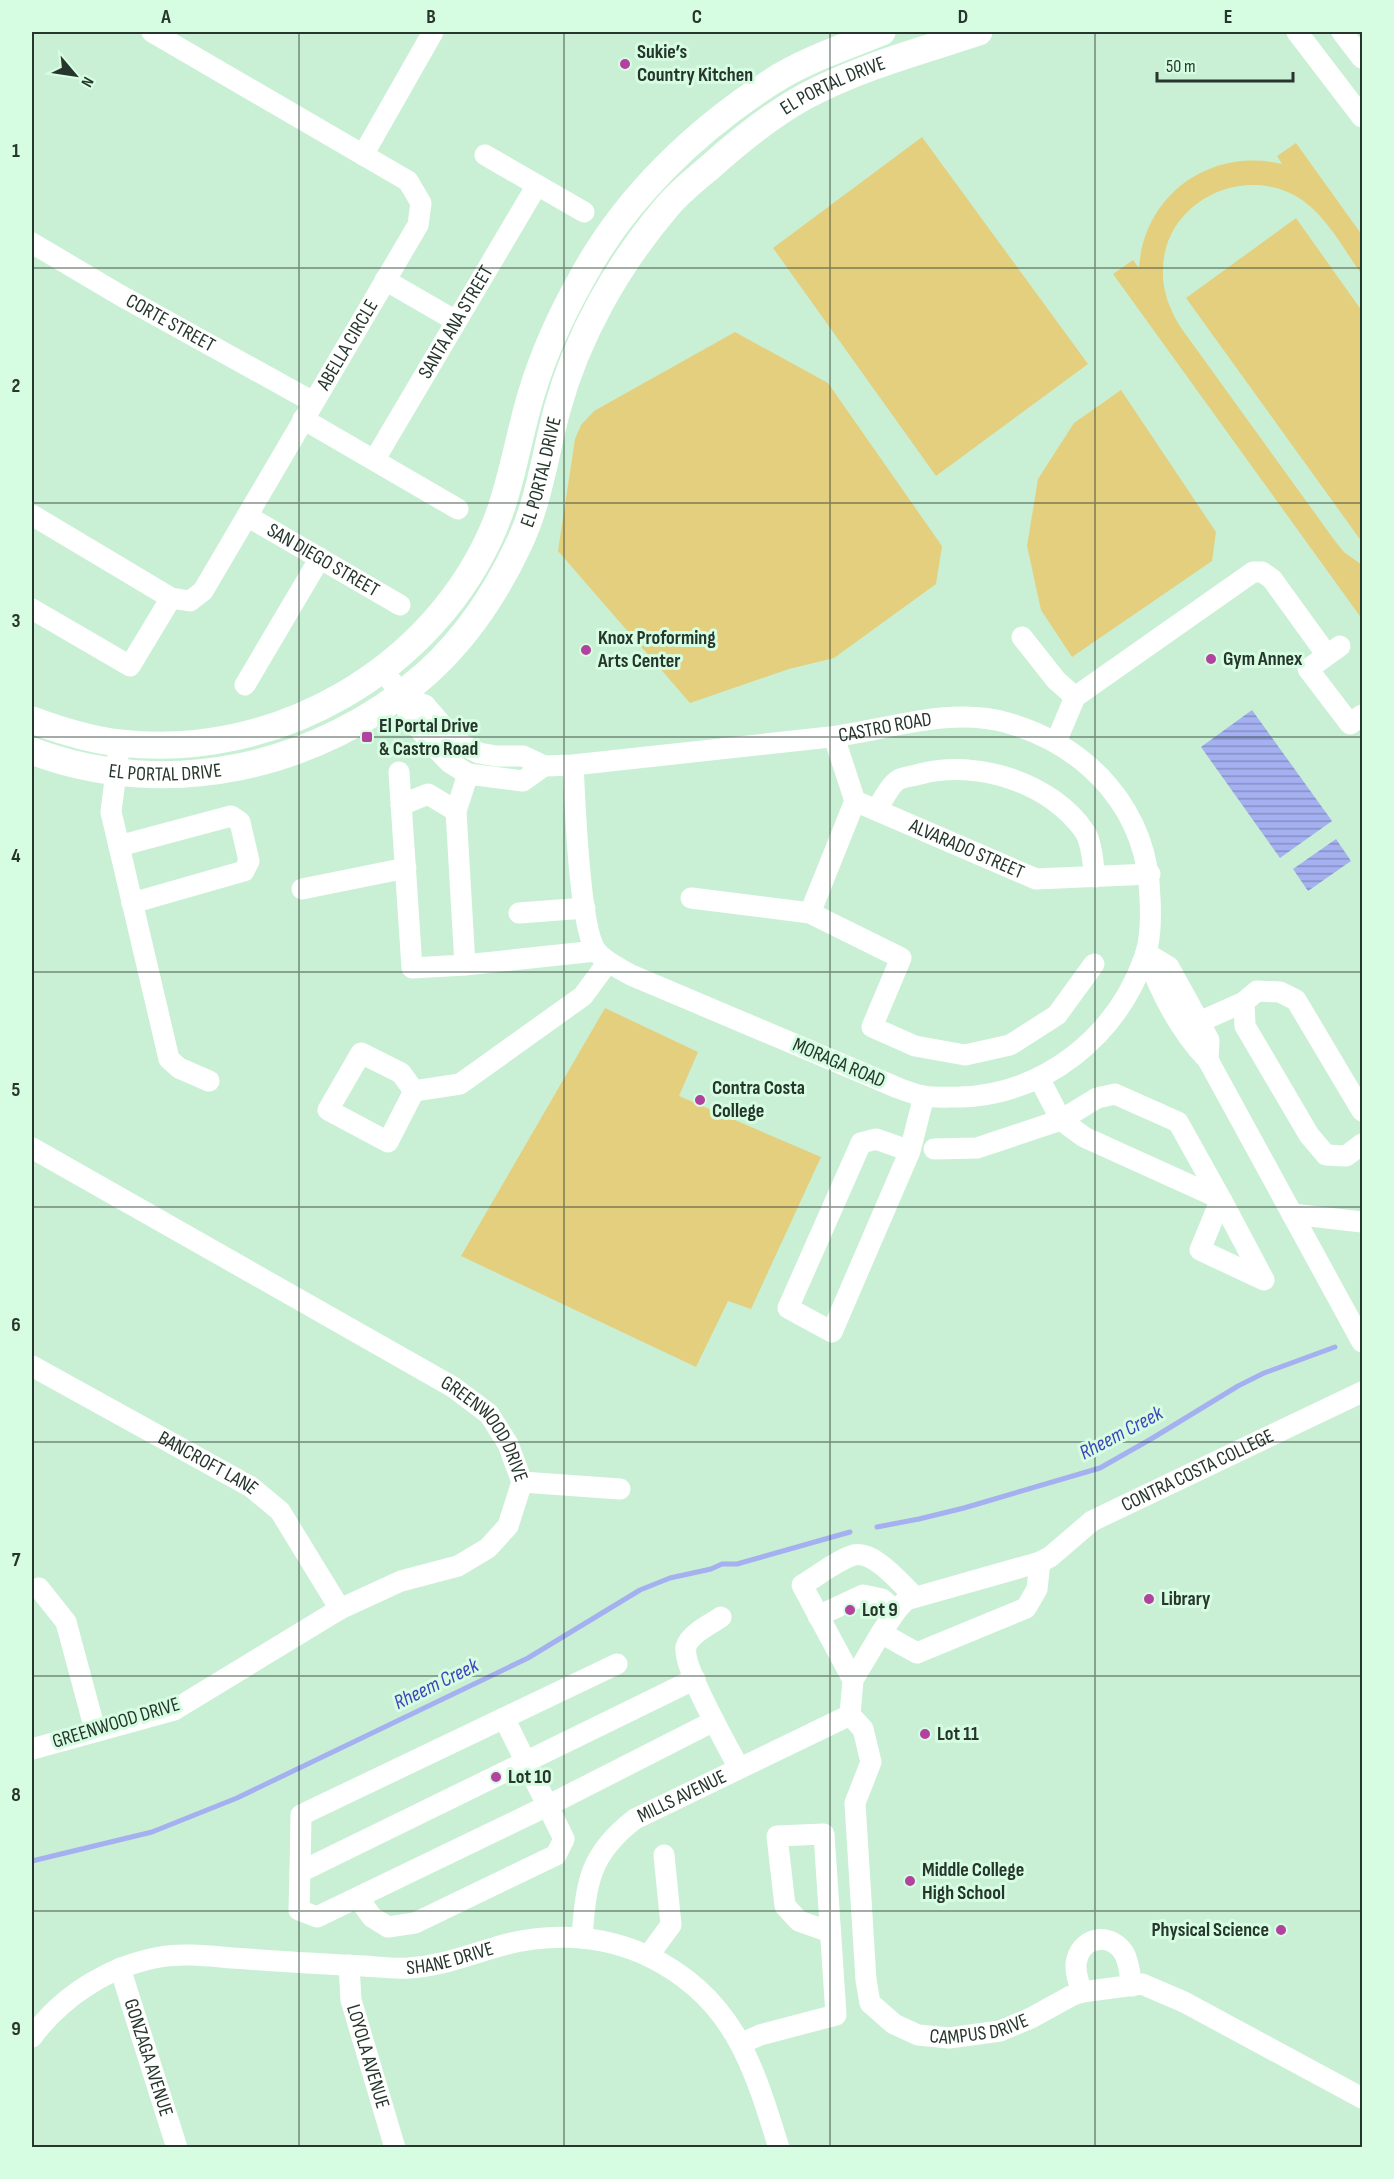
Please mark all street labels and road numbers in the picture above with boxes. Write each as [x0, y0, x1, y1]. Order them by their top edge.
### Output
street label: EL PORTAL DRIVE [776, 51, 888, 120]
street label: SANTA ANA STREET [413, 261, 499, 383]
street label: CORTE STREET [122, 289, 219, 357]
street label: ABELLA CIRCLE [311, 295, 383, 395]
street label: EL PORTAL DRIVE [515, 414, 567, 531]
street label: SAN DIEGO STREET [263, 518, 384, 602]
street label: CASTRO ROAD [837, 707, 933, 748]
street label: EL PORTAL DRIVE [107, 758, 223, 787]
street label: ALVARADO STREET [905, 813, 1028, 884]
street label: MORAGA ROAD [789, 1033, 889, 1093]
street label: GREENWOOD DRIVE [437, 1371, 533, 1485]
street label: CONTRA COSTA COLLEGE [1117, 1424, 1278, 1517]
street label: BANCROFT LANE [154, 1426, 263, 1500]
street label: GREENWOOD DRIVE [49, 1692, 183, 1754]
street label: MILLS AVENUE [633, 1765, 730, 1828]
street label: SHANE DRIVE [405, 1937, 496, 1980]
street label: GONZAGA AVENUE [118, 1996, 178, 2119]
street label: LOYOLA AVENUE [341, 2002, 395, 2111]
street label: CAMPUS DRIVE [928, 2008, 1032, 2050]

